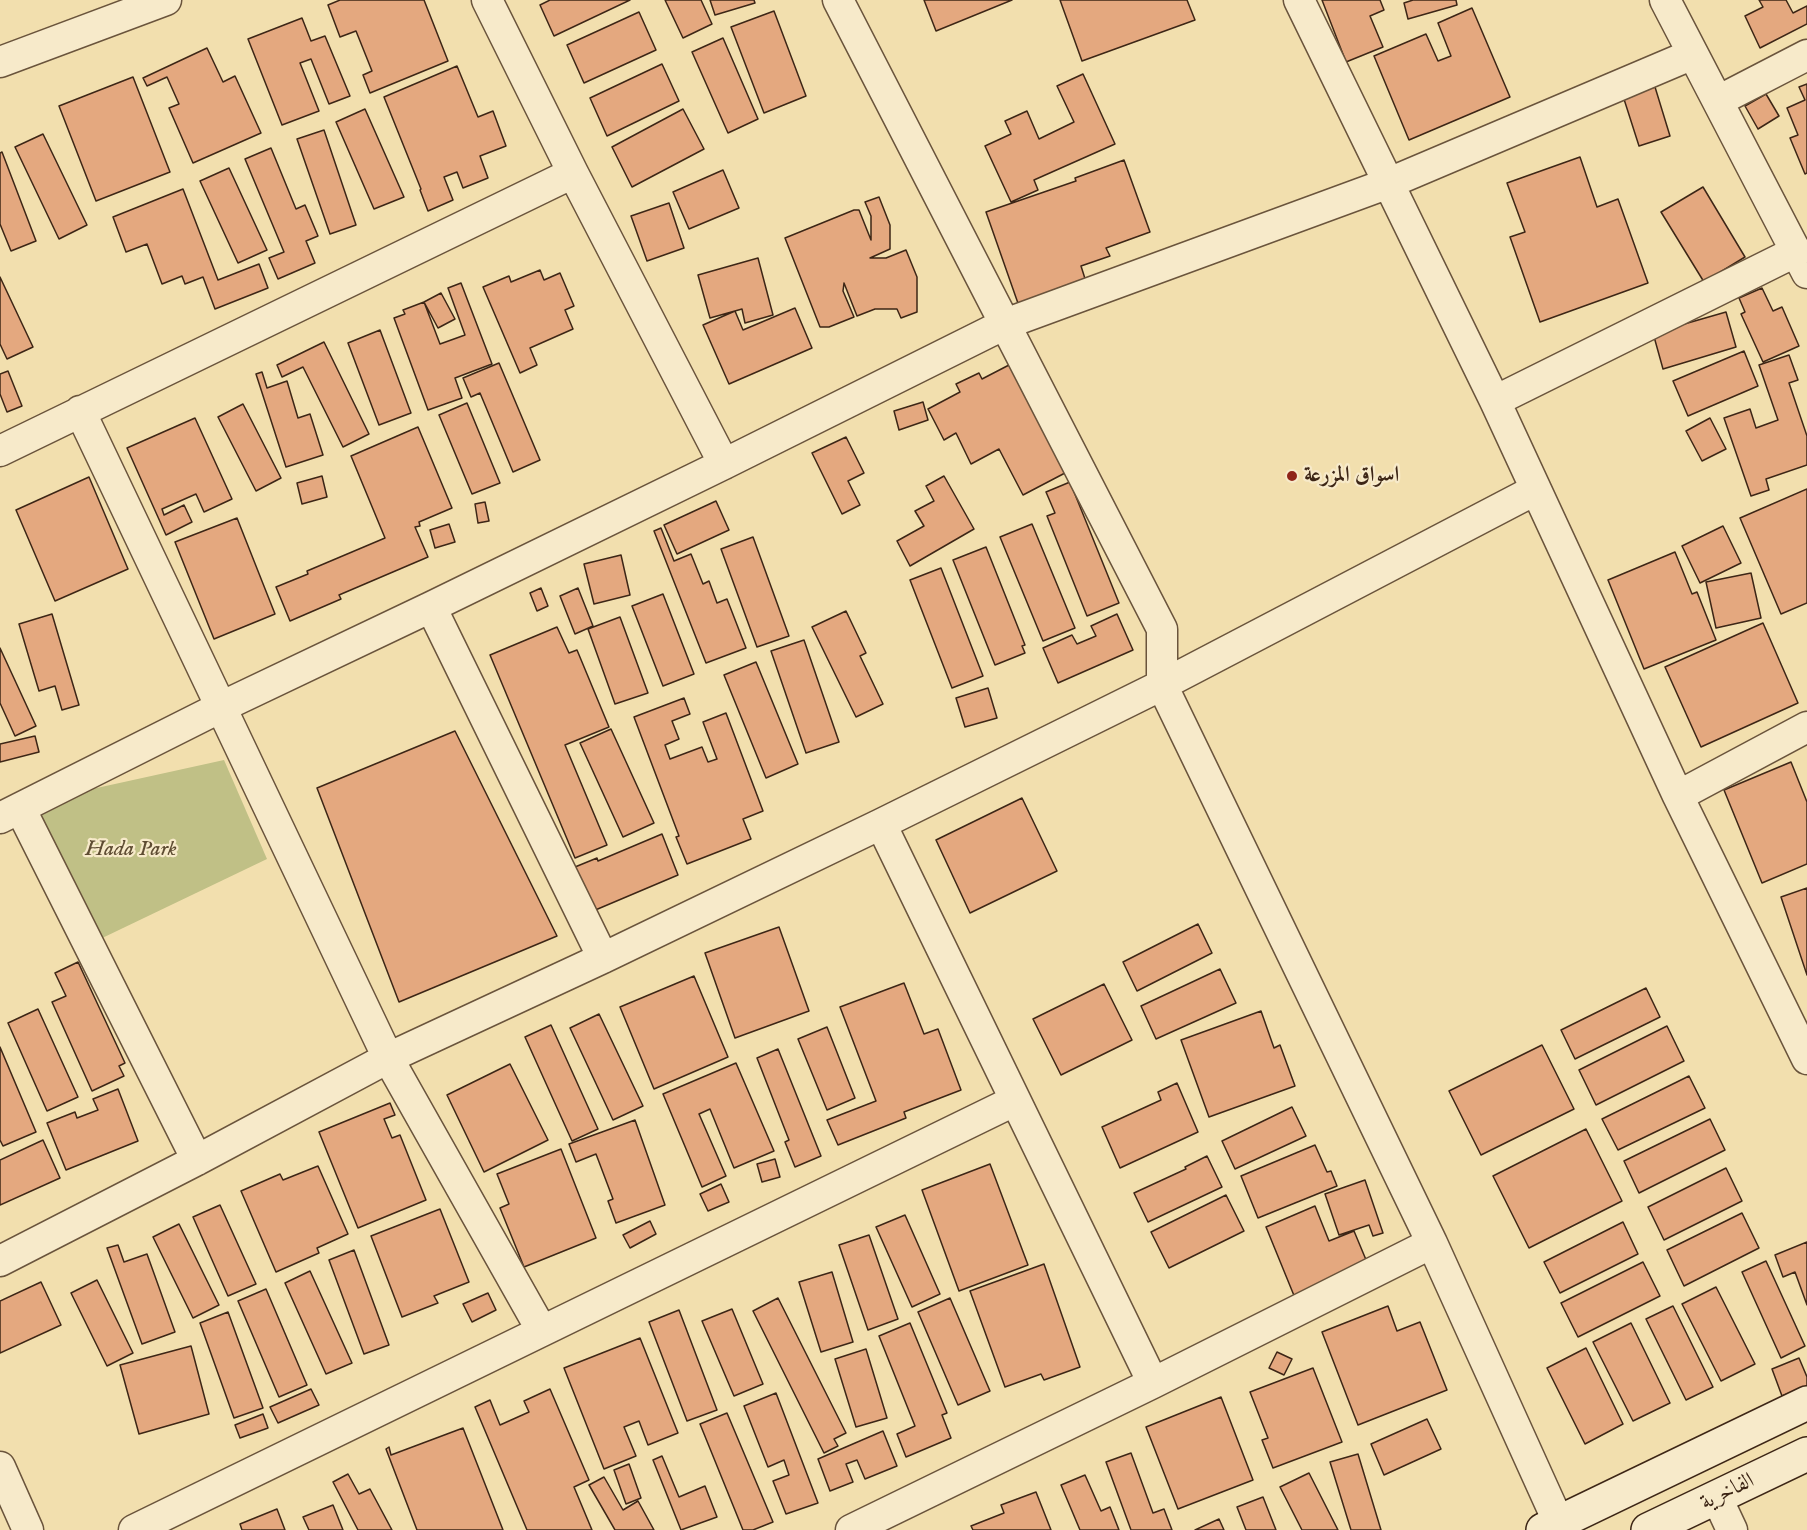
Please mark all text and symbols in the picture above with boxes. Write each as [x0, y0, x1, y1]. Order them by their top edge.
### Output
place label: اسواق المزرعة [1304, 463, 1399, 489]
marker: اسواق المزرعة [1285, 469, 1299, 483]
park label: Hada Park [85, 837, 177, 863]
street label: الفاخرية [1697, 1469, 1759, 1517]

